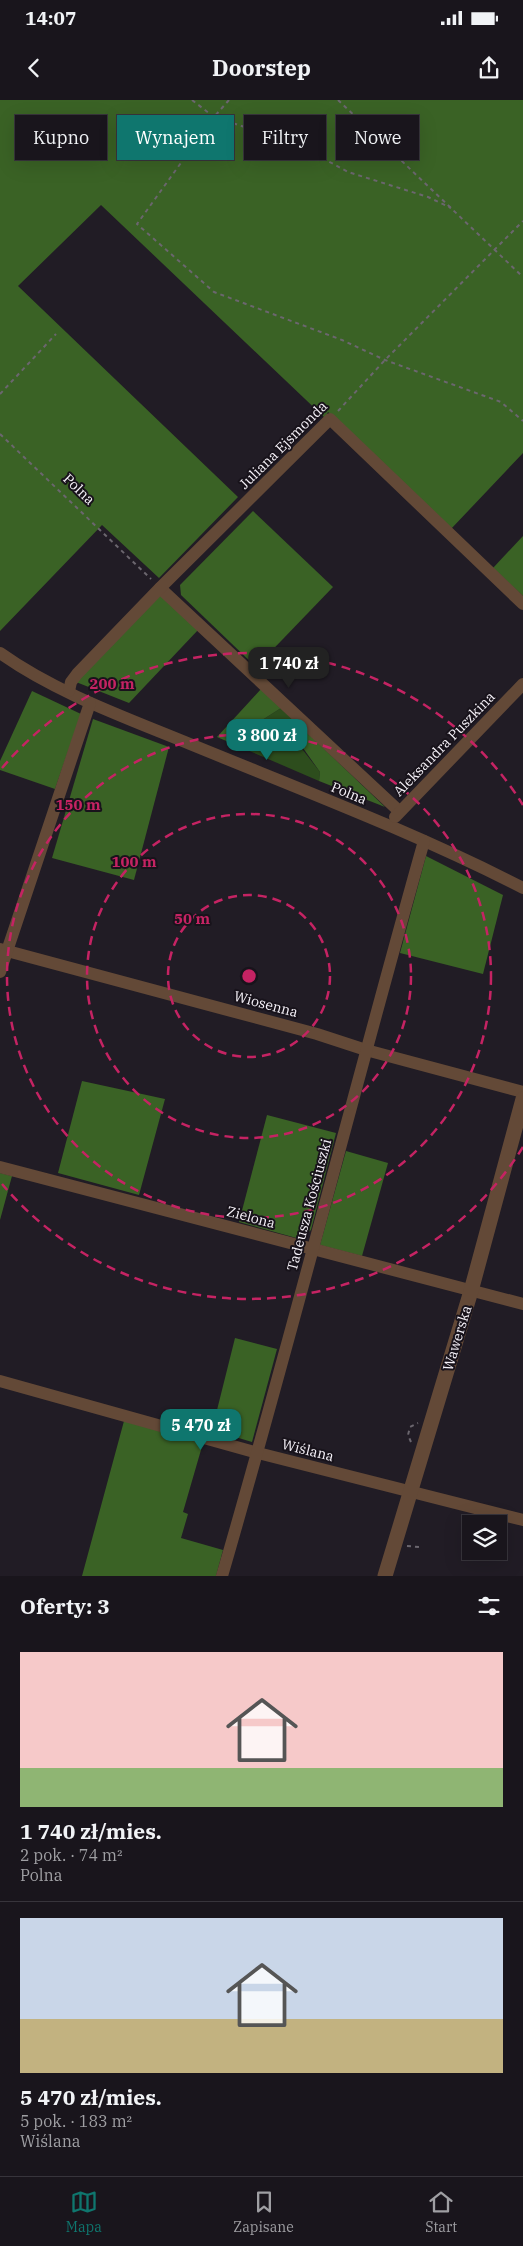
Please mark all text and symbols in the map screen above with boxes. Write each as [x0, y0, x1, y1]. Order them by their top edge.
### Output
text: 14:07 [25, 6, 76, 30]
text: Doorstep [212, 53, 311, 82]
icon: back [20, 54, 48, 82]
icon: share [475, 54, 503, 82]
chip: Kupno [15, 115, 107, 160]
chip: Wynajem [117, 115, 234, 160]
chip: Filtry [244, 115, 326, 160]
chip: Nowe [336, 115, 419, 160]
street label: Juliana Ejsmonda [235, 397, 331, 493]
street label: Polna [59, 470, 99, 509]
pin: 1 740 zł [237, 646, 341, 689]
text: 1 740 zł [259, 653, 319, 673]
text: 200 m [89, 674, 135, 693]
street label: Aleksandra Puszkina [389, 688, 499, 800]
pin: 3 800 zł [215, 718, 319, 761]
text: 3 800 zł [237, 725, 297, 745]
street label: Polna [328, 778, 370, 808]
text: 150 m [55, 795, 101, 814]
text: 100 m [111, 852, 157, 871]
text: 50 m [174, 909, 210, 928]
centre of rings [240, 967, 258, 985]
street label: Wiosenna [232, 987, 300, 1021]
street label: Tadeusza Kościuszki [283, 1137, 335, 1273]
street label: Zielona [225, 1202, 278, 1232]
street label: Wawerska [439, 1303, 476, 1373]
pin: 5 470 zł [149, 1408, 253, 1451]
text: 5 470 zł [171, 1415, 231, 1435]
street label: Wiślana [280, 1435, 336, 1465]
map controls [462, 1515, 507, 1560]
button: layers [462, 1515, 507, 1560]
text: Oferty: 3 [20, 1592, 110, 1620]
icon: filters [475, 1592, 503, 1620]
icon: home [217, 1685, 307, 1775]
text: 1 740 zł/mies. [20, 1817, 162, 1845]
text: 2 pok. · 74 m² [20, 1845, 123, 1865]
text: Polna [20, 1865, 62, 1885]
icon: home [217, 1950, 307, 2040]
text: 5 470 zł/mies. [20, 2083, 162, 2111]
text: 5 pok. · 183 m² [20, 2111, 132, 2131]
text: Wiślana [20, 2131, 81, 2151]
tab: Mapa [66, 2188, 102, 2236]
tab: Zapisane [233, 2188, 294, 2236]
tab: Start [425, 2188, 457, 2236]

